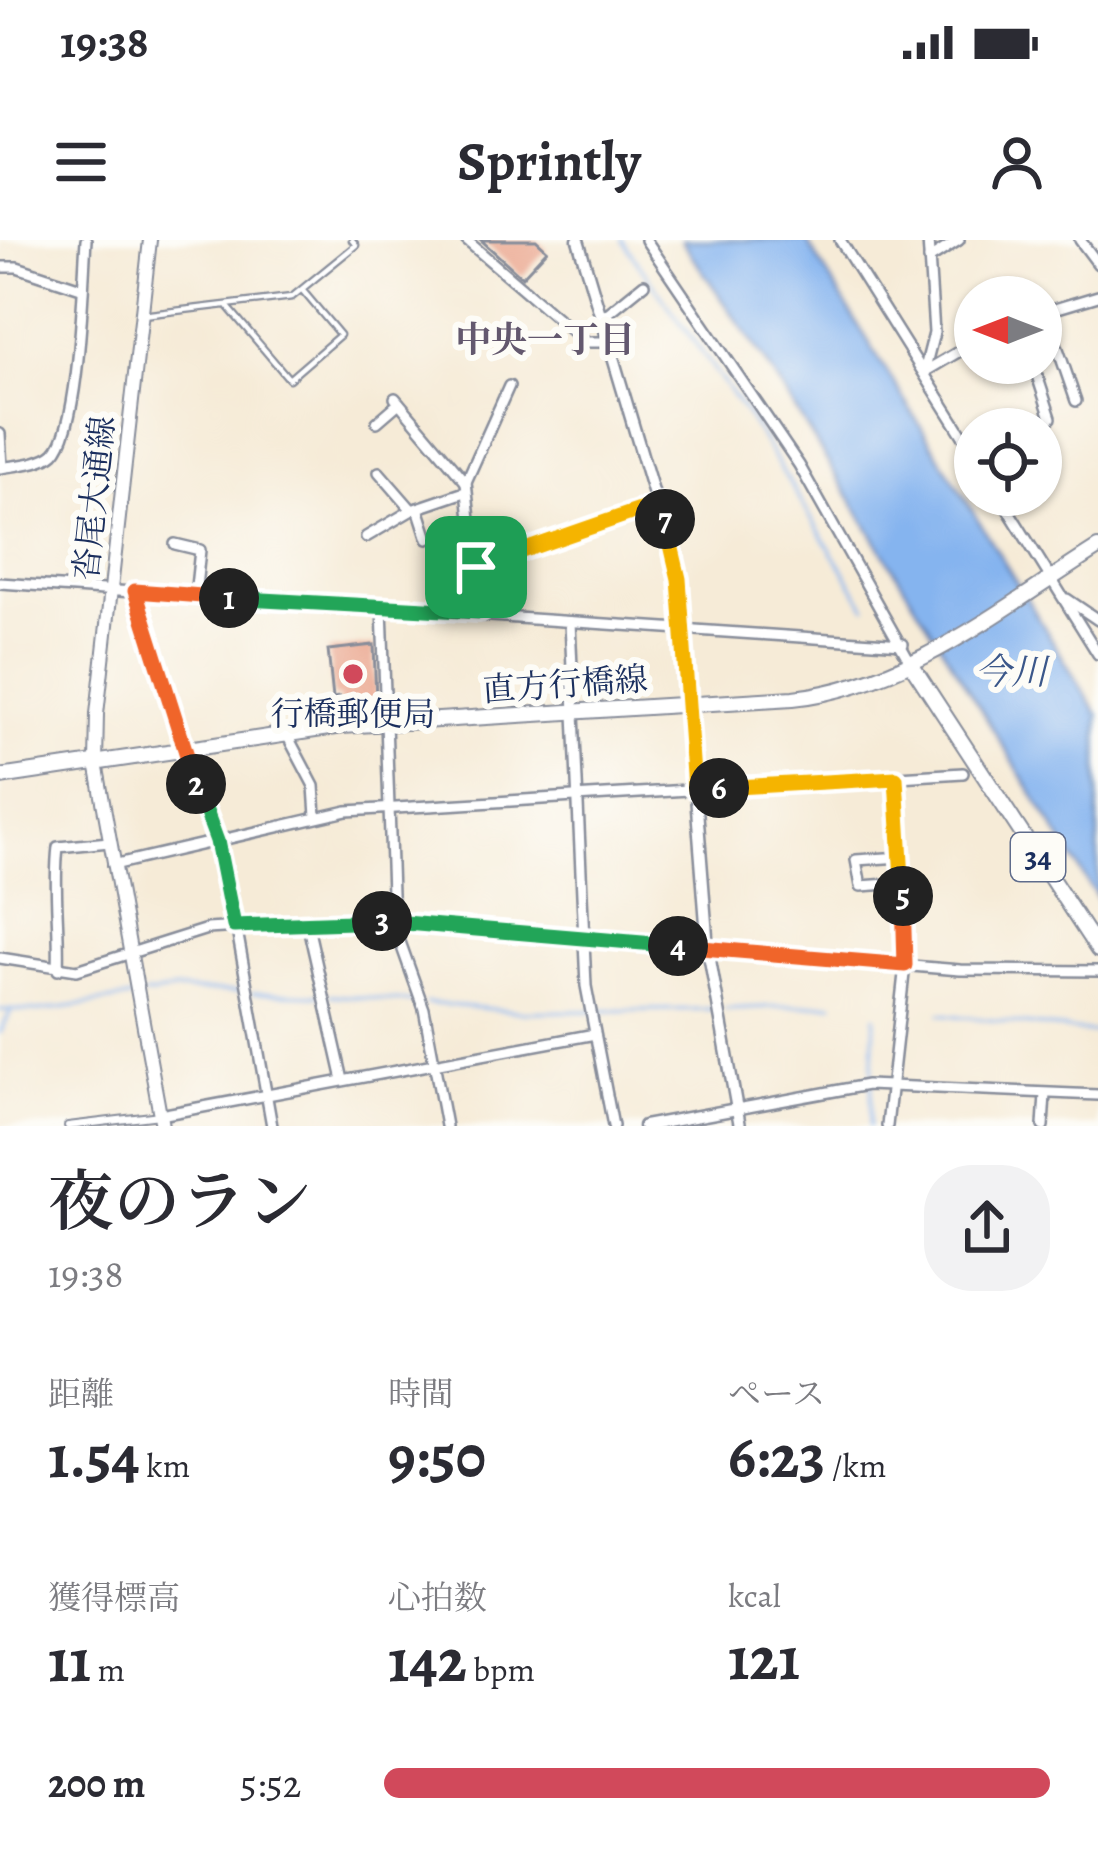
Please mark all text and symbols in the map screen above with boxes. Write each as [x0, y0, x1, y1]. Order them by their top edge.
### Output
text: 19:38 [60, 11, 149, 73]
text: Sprintly [457, 125, 641, 199]
icon: menu [48, 129, 114, 195]
icon: person [984, 129, 1050, 195]
north arrow [954, 276, 1062, 384]
map controls [954, 276, 1062, 516]
district label: 中央一丁目 [455, 315, 635, 364]
button: locate [954, 408, 1062, 516]
street label: 沓尾大通線 [63, 414, 125, 582]
pin: 7 [635, 489, 695, 549]
text: 7 [658, 496, 672, 541]
pin [425, 516, 527, 618]
icon: arrive [443, 534, 509, 600]
pin: 1 [199, 568, 259, 628]
text: 1 [223, 575, 235, 620]
water label: 今川 [975, 647, 1051, 696]
street label: 直方行橋線 [481, 656, 649, 712]
marker: 行橋郵便局 [340, 661, 366, 687]
place label: 行橋郵便局 [271, 691, 436, 736]
pin: 2 [166, 754, 226, 814]
pin: 6 [689, 758, 749, 818]
text: 2 [188, 761, 204, 806]
text: 6 [711, 765, 727, 810]
road number: 34 [1011, 833, 1065, 881]
pin: 5 [873, 866, 933, 926]
text: 5 [896, 873, 910, 918]
pin: 3 [352, 891, 412, 951]
text: 3 [375, 898, 389, 943]
pin: 4 [648, 916, 708, 976]
text: 4 [670, 923, 686, 968]
text: 夜のラン [48, 1157, 312, 1247]
button: share [924, 1165, 1050, 1291]
text: 19:38 [48, 1247, 124, 1300]
text: 距離 [48, 1371, 114, 1416]
text: 時間 [388, 1371, 454, 1416]
text: ペース [728, 1371, 825, 1416]
text: 1.54 [48, 1416, 140, 1498]
text: 9:50 [388, 1416, 486, 1498]
text: 6:23 [728, 1416, 825, 1498]
text: km [140, 1443, 190, 1488]
text: /km [825, 1443, 886, 1488]
text: kcal [728, 1573, 781, 1618]
text: 獲得標高 [48, 1575, 180, 1620]
text: 心拍数 [388, 1575, 487, 1620]
text: 121 [728, 1618, 800, 1700]
text: 11 [48, 1620, 91, 1702]
text: 142 [388, 1620, 467, 1702]
text: m [91, 1647, 125, 1692]
text: bpm [467, 1647, 535, 1692]
text: 200 m [48, 1757, 146, 1810]
text: 5:52 [240, 1757, 301, 1810]

